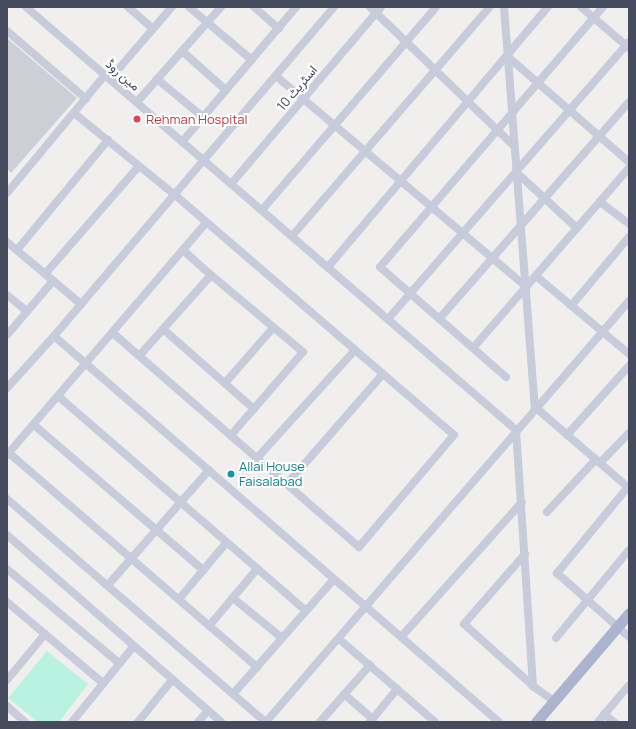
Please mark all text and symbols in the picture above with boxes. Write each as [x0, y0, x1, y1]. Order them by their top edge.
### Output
street label: مین روڈ [103, 56, 143, 94]
street label: اسٹریٹ 10 [274, 62, 320, 114]
place label: Rehman Hospital [146, 111, 248, 127]
marker: Rehman Hospital [131, 113, 143, 125]
place label: Allai House Faisalabad [239, 459, 305, 490]
marker: Allai House Faisalabad [226, 469, 236, 479]

